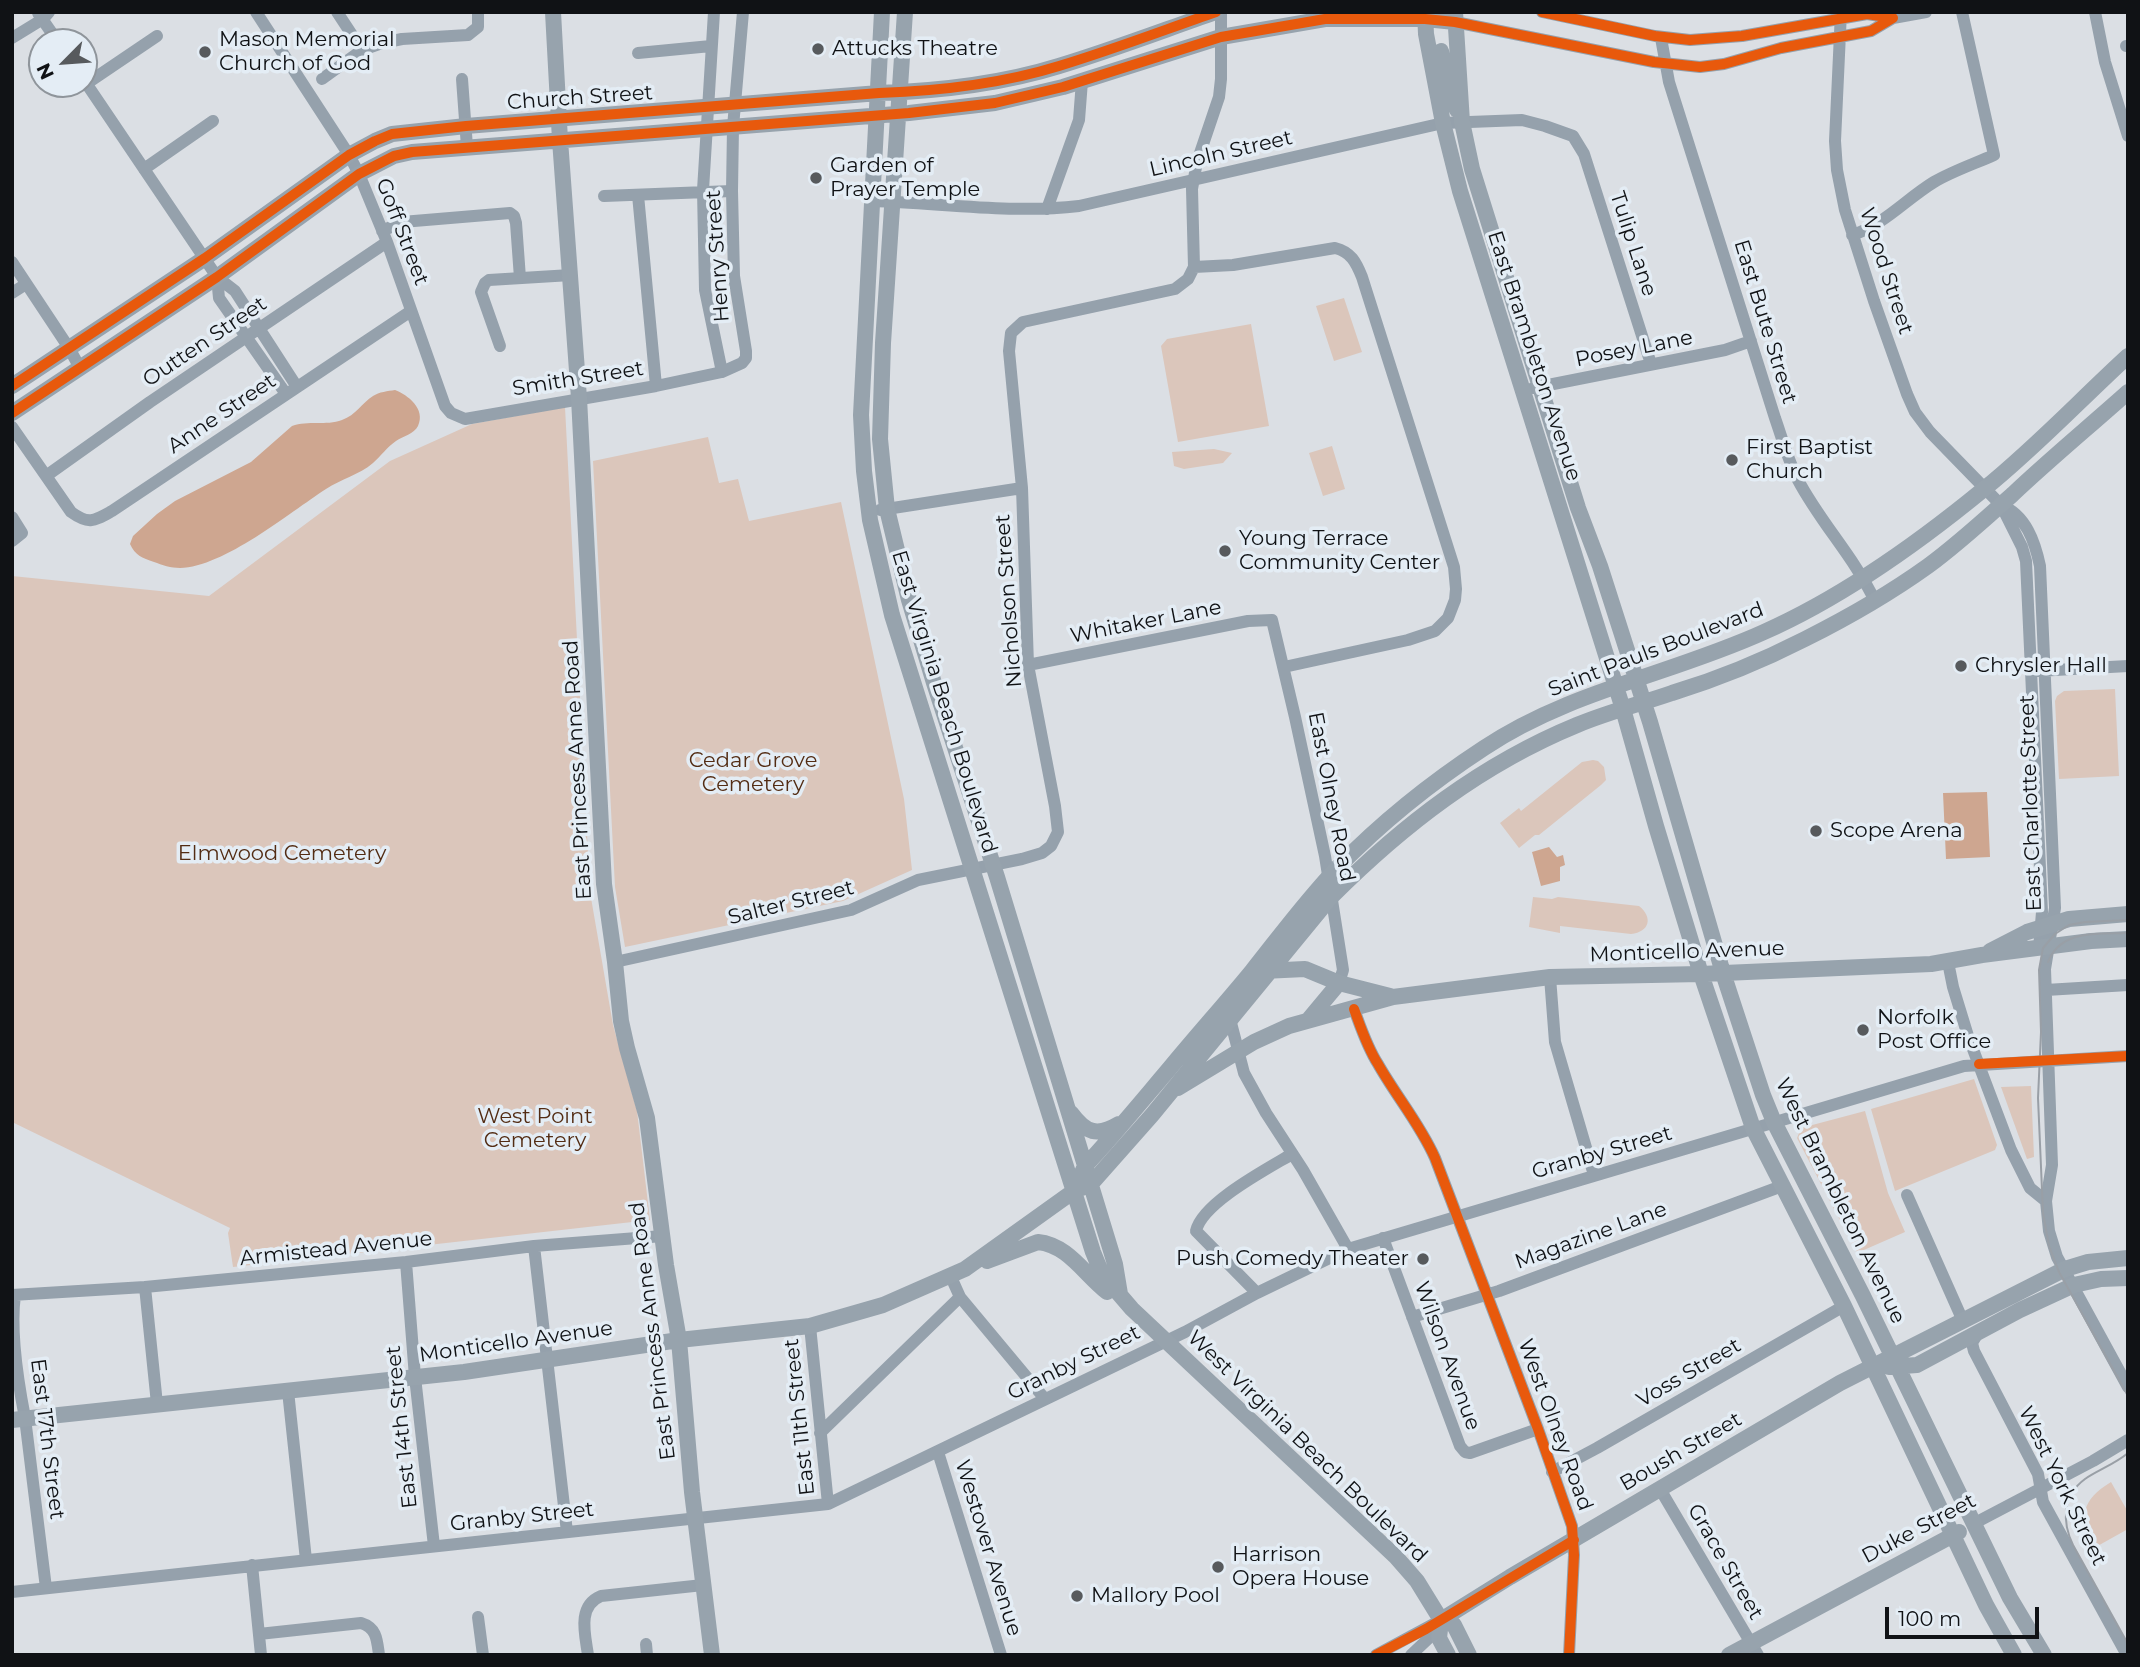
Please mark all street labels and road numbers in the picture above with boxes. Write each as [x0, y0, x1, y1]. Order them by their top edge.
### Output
street label: Church Street [506, 80, 654, 116]
street label: Lincoln Street [1147, 125, 1295, 183]
street label: Goff Street [370, 175, 434, 289]
street label: Tulip Lane [1604, 188, 1662, 300]
street label: Henry Street [701, 189, 735, 323]
street label: Wood Street [1854, 204, 1918, 338]
street label: East Brambleton Avenue [1482, 228, 1586, 484]
street label: East Bute Street [1728, 237, 1802, 407]
street label: Outten Street [138, 291, 272, 393]
street label: Posey Lane [1573, 325, 1695, 373]
street label: Smith Street [511, 356, 645, 402]
street label: Anne Street [163, 369, 281, 459]
street label: Nicholson Street [990, 513, 1028, 689]
street label: East Virginia Beach Boulevard [886, 548, 1002, 856]
street label: Whitaker Lane [1068, 595, 1224, 649]
street label: Saint Pauls Boulevard [1545, 597, 1767, 703]
street label: East Princess Anne Road [559, 639, 597, 901]
street label: East Charlotte Street [2015, 694, 2047, 912]
street label: East Olney Road [1302, 710, 1360, 884]
street label: Salter Street [725, 875, 857, 931]
street label: Monticello Avenue [1589, 936, 1785, 968]
street label: West Brambleton Avenue [1769, 1074, 1911, 1328]
street label: Granby Street [1529, 1121, 1675, 1185]
street label: Magazine Lane [1512, 1197, 1670, 1275]
street label: East Princess Anne Road [625, 1200, 681, 1462]
street label: Armistead Avenue [239, 1226, 433, 1272]
street label: Wilson Avenue [1408, 1278, 1486, 1434]
street label: Monticello Avenue [418, 1316, 614, 1368]
street label: Granby Street [1003, 1320, 1145, 1406]
street label: West Virginia Beach Boulevard [1182, 1325, 1432, 1569]
street label: Voss Street [1632, 1333, 1746, 1413]
street label: West Olney Road [1512, 1336, 1598, 1514]
street label: East 11th Street [779, 1337, 821, 1497]
street label: East 14th Street [381, 1344, 423, 1510]
street label: East 17th Street [25, 1357, 69, 1521]
street label: West York Street [2012, 1402, 2112, 1570]
street label: Boush Street [1616, 1407, 1746, 1497]
street label: Westover Avenue [949, 1457, 1027, 1639]
street label: Duke Street [1858, 1488, 1980, 1570]
street label: Granby Street [449, 1497, 595, 1537]
street label: Grace Street [1682, 1500, 1768, 1624]

